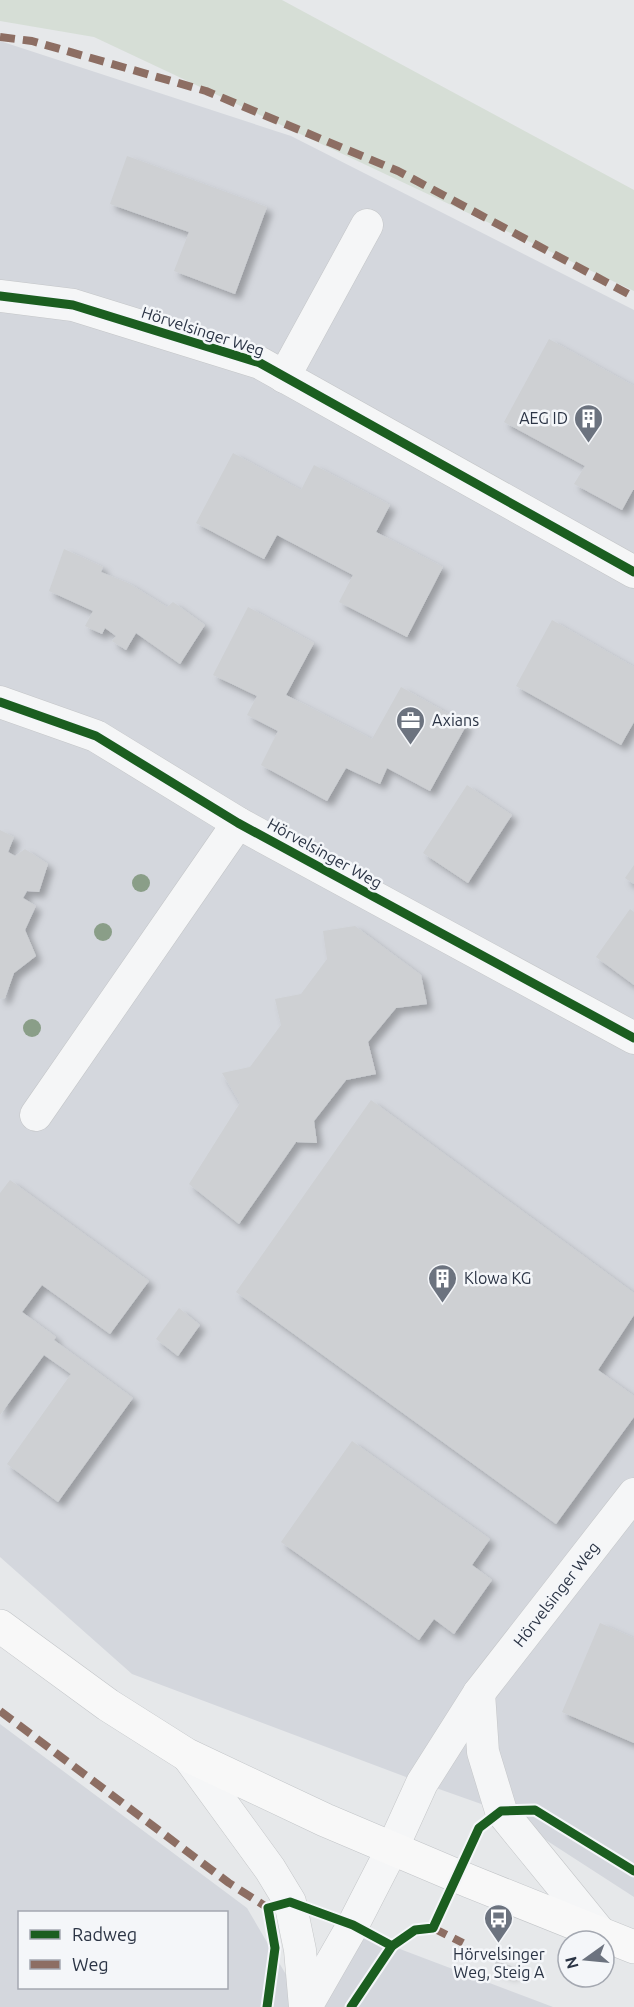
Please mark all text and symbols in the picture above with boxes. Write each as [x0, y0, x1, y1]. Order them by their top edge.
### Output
street label: Hörvelsinger Weg [139, 303, 267, 359]
building icon: AEG ID [573, 402, 605, 444]
place label: AEG ID [519, 409, 568, 427]
office icon: Axians [395, 704, 427, 746]
place label: Axians [432, 711, 479, 729]
street label: Hörvelsinger Weg [265, 814, 385, 892]
building icon: Klowa KG [427, 1262, 459, 1304]
place label: Klowa KG [464, 1269, 531, 1287]
street label: Hörvelsinger Weg [509, 1538, 603, 1650]
bus stop icon: Hörvelsinger Weg, Steig A [483, 1902, 515, 1944]
legend [18, 1911, 228, 1989]
text: Radweg [72, 1924, 137, 1944]
north arrow [556, 1929, 616, 1989]
place label: Hörvelsinger Weg, Steig A [453, 1945, 545, 1981]
text: Weg [72, 1954, 109, 1974]
text: N [561, 1955, 582, 1971]

